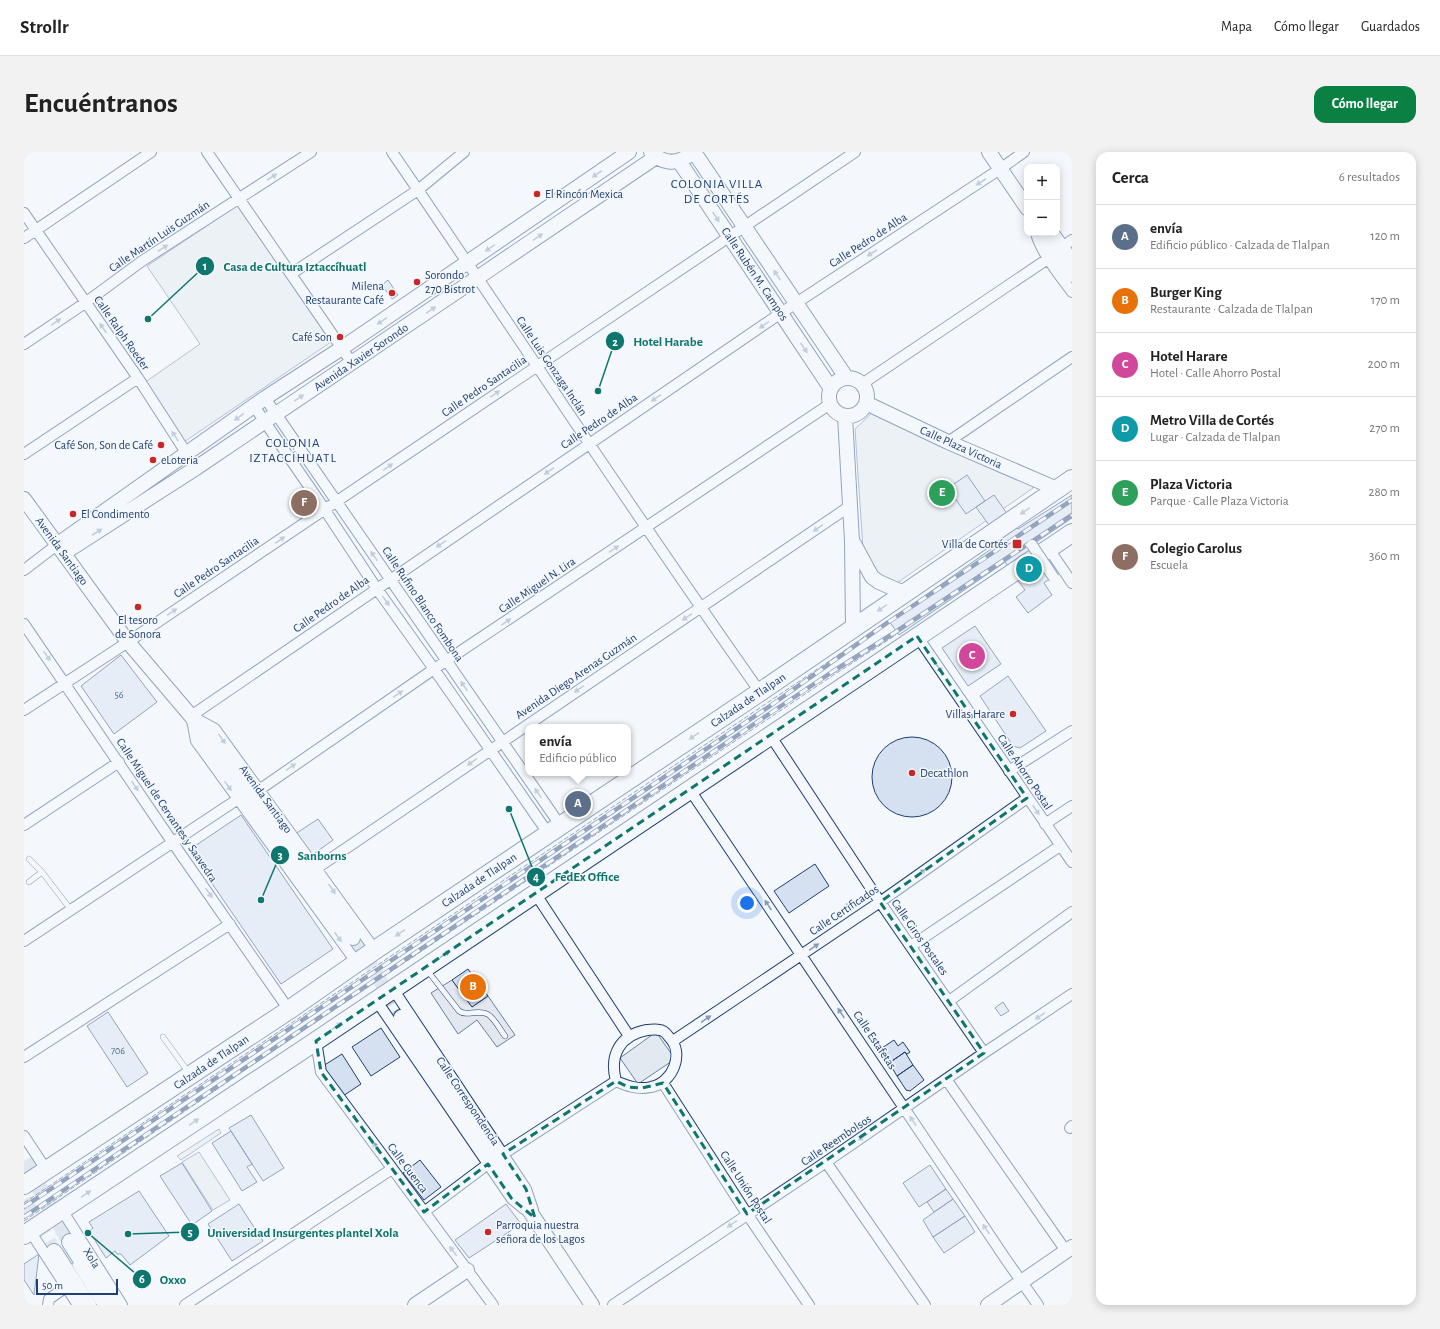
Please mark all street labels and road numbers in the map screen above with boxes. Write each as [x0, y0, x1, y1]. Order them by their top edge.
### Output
street label: Calle Martín Luis Guzmán [107, 198, 211, 274]
street label: Calle Pedro de Alba [827, 210, 909, 269]
street label: Calle Rubén M. Campos [719, 225, 791, 323]
street label: Calle Ralph Roeder [92, 294, 152, 372]
street label: Calle Luis Gonzaga Inclán [514, 314, 590, 418]
street label: Avenida Xavier Sorondo [312, 321, 410, 393]
street label: Calle Pedro Santacilia [439, 353, 529, 419]
street label: Calle Pedro de Alba [558, 391, 640, 451]
street label: Calle Plaza Victoria [918, 424, 1004, 471]
street label: Avenida Santiago [33, 515, 91, 587]
street label: Calle Pedro Santacilia [171, 534, 261, 600]
street label: Calle Rufino Blanco Fombona [380, 544, 466, 664]
street label: Calle Miguel N. Lira [496, 555, 578, 615]
street label: Calle Pedro de Alba [291, 573, 372, 635]
street label: Avenida Diego Arenas Guzmán [513, 631, 639, 721]
street label: Calzada de Tlalpan [708, 671, 788, 729]
street label: Calle Ahorro Postal [995, 732, 1055, 812]
street label: Calle Miguel de Cervantes y Saavedra [113, 736, 220, 885]
street label: Avenida Santiago [237, 763, 295, 835]
street label: Calzada de Tlalpan [439, 851, 519, 909]
street label: Calle Certificados [807, 882, 881, 938]
street label: Calle Giros Postales [889, 897, 951, 977]
street label: Calle Estafetas [851, 1009, 899, 1071]
street label: Calzada de Tlalpan [171, 1033, 251, 1091]
street label: Calle Correspondencia [434, 1055, 502, 1148]
street label: Calle Reembolsos [799, 1112, 873, 1168]
street label: Calle Cuenca [385, 1141, 431, 1196]
street label: Calle Unión Postal [718, 1149, 774, 1225]
street label: Xola [81, 1246, 103, 1271]

